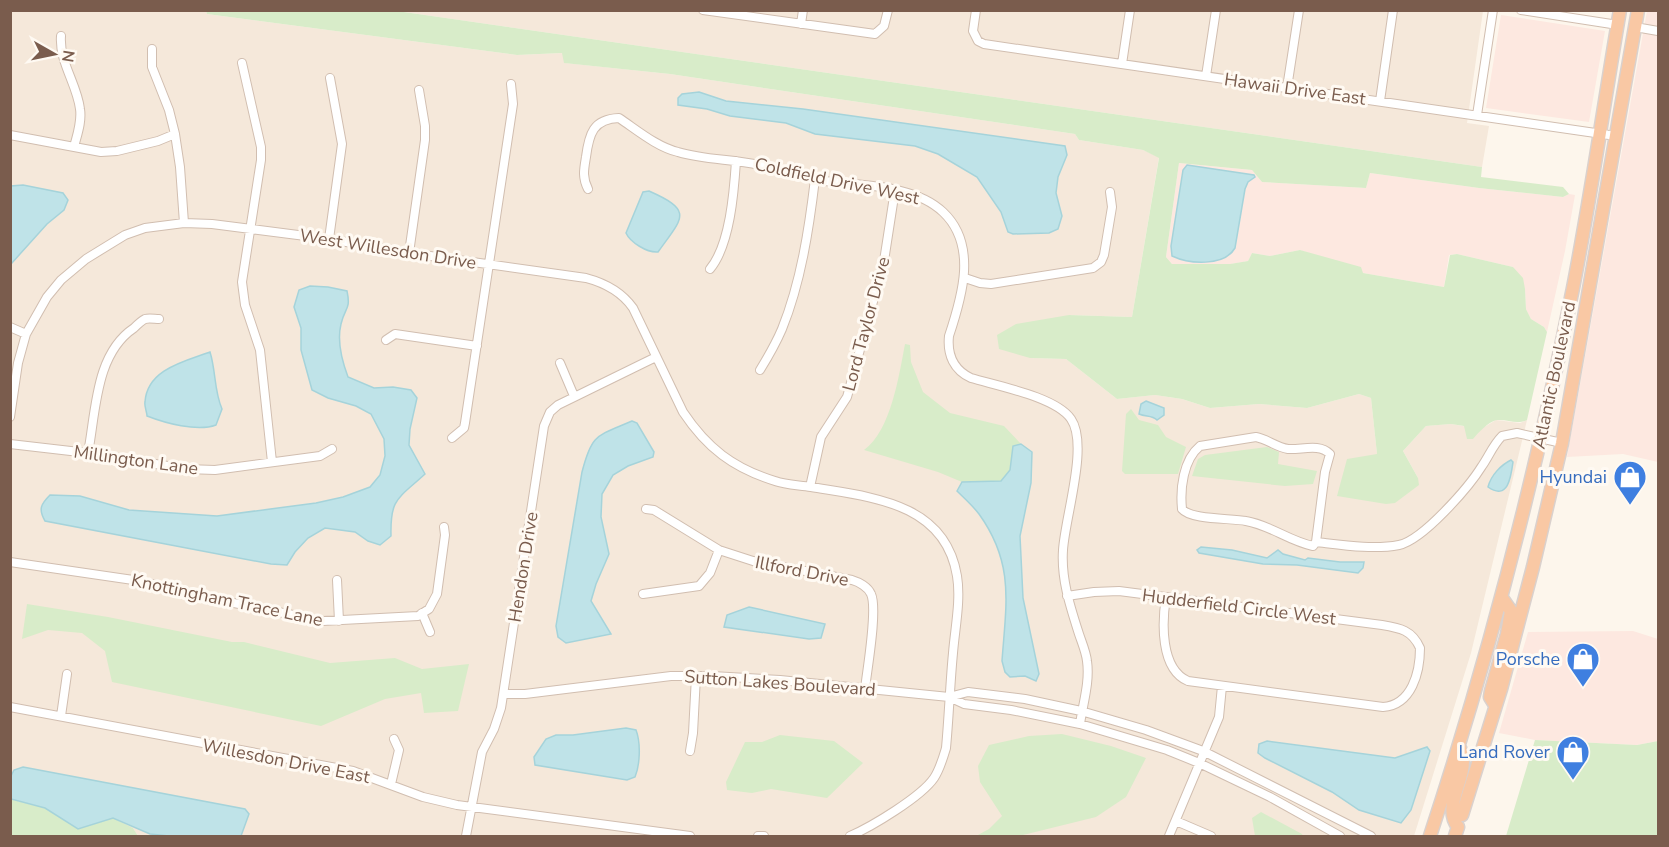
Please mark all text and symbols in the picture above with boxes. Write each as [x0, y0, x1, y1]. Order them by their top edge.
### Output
north arrow [24, 24, 84, 84]
text: N [56, 49, 80, 64]
street label: Hawaii Drive East [1223, 67, 1368, 111]
street label: Coldfield Drive West [752, 152, 922, 210]
street label: West Willesdon Drive [298, 223, 478, 275]
street label: Lord Taylor Drive [837, 254, 895, 394]
street label: Atlantic Boulevard [1527, 299, 1581, 451]
street label: Millington Lane [72, 439, 200, 481]
shop icon: Hyundai [1612, 459, 1648, 506]
place label: Hyundai [1540, 465, 1607, 489]
street label: Hendon Drive [502, 510, 544, 624]
street label: Illford Drive [753, 550, 851, 592]
street label: Knottingham Trace Lane [129, 568, 325, 632]
street label: Hudderfield Circle West [1141, 583, 1338, 631]
shop icon: Porsche [1565, 641, 1601, 688]
place label: Porsche [1496, 647, 1560, 671]
street label: Sutton Lakes Boulevard [684, 664, 876, 702]
street label: Willesdon Drive East [200, 733, 373, 789]
shop icon: Land Rover [1555, 734, 1591, 781]
place label: Land Rover [1458, 740, 1551, 764]

